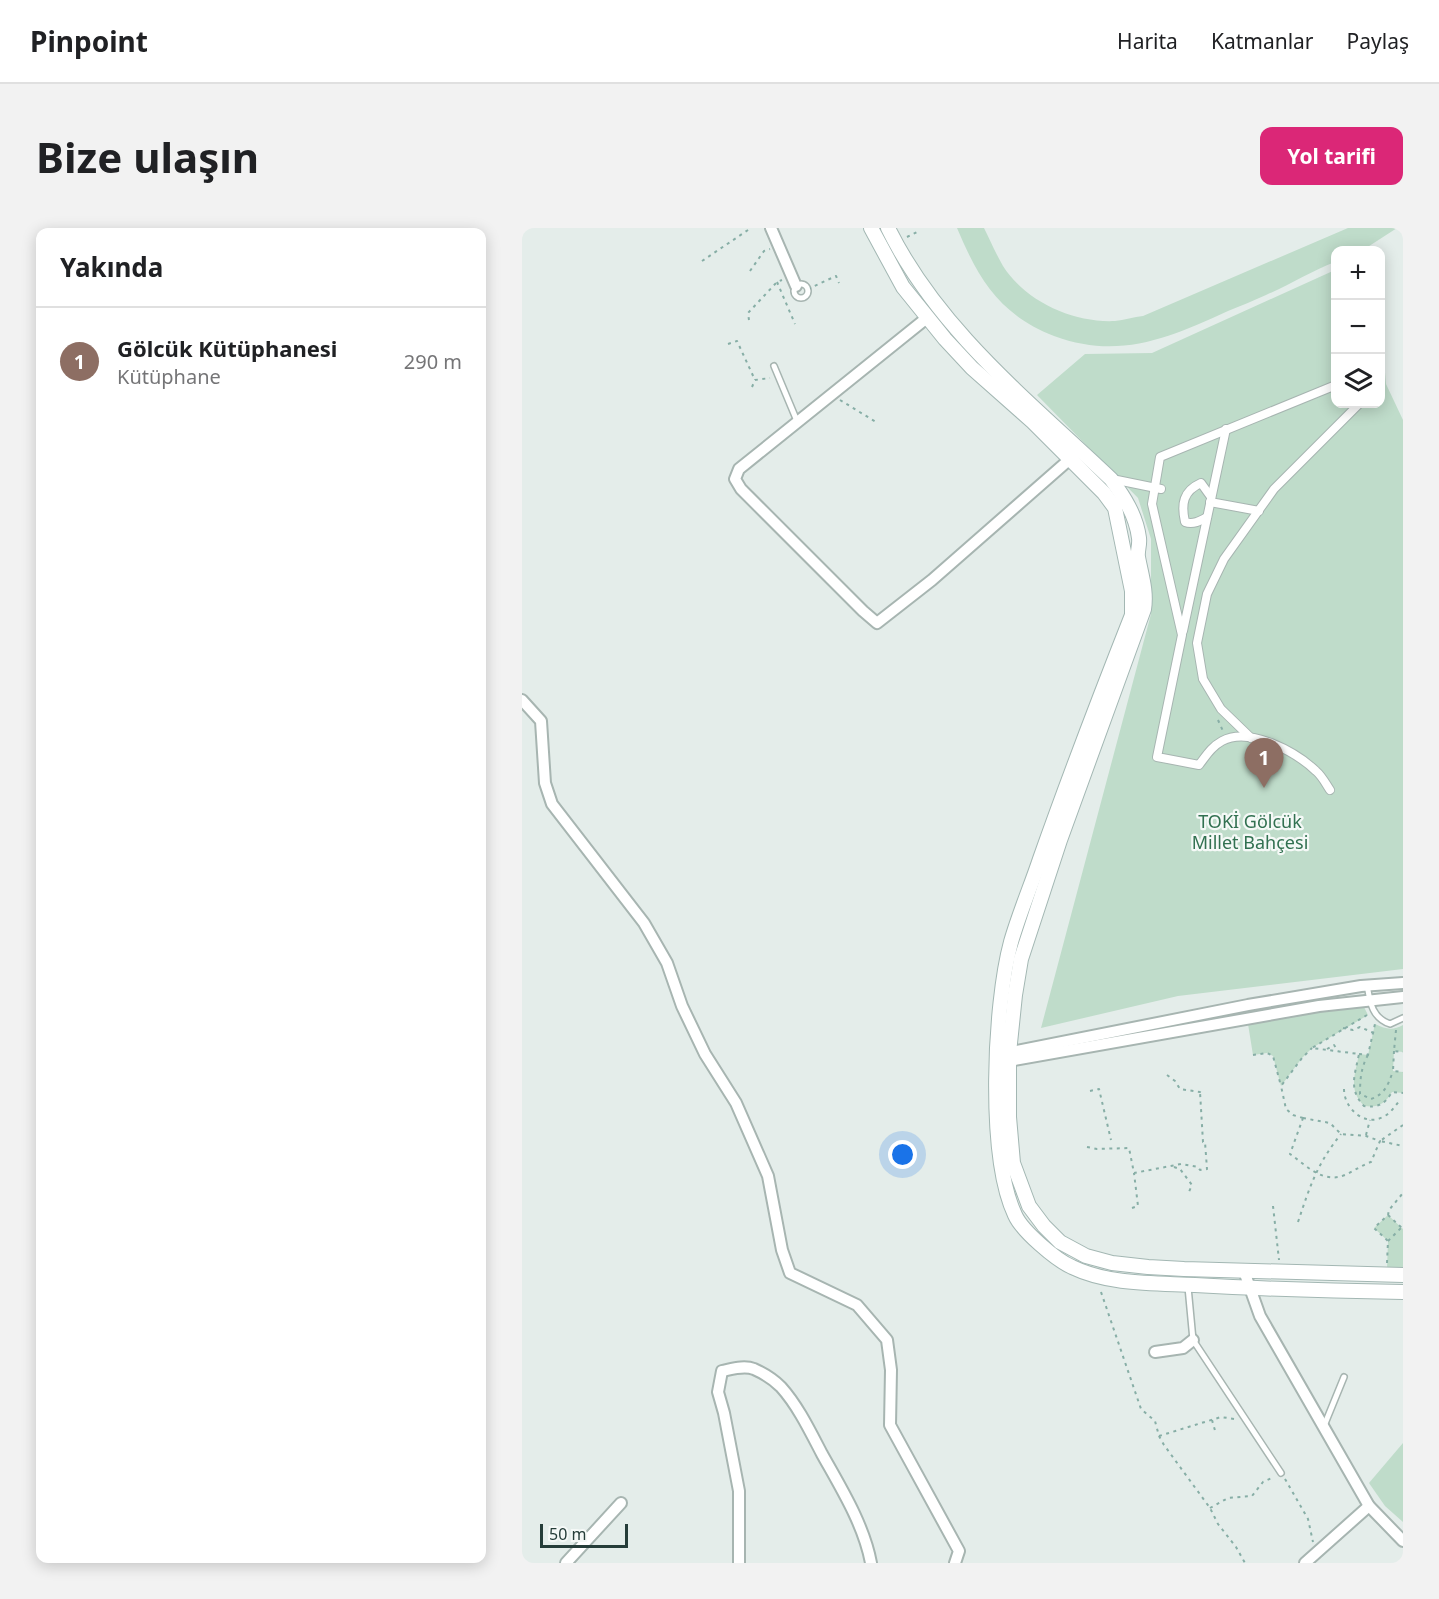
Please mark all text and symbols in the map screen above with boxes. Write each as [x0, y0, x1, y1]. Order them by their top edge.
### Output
text: Pinpoint [30, 22, 148, 60]
text: Harita [1117, 27, 1178, 55]
text: Katmanlar [1211, 27, 1314, 55]
text: Paylaş [1347, 27, 1409, 55]
button: Yol tarifi [1260, 127, 1403, 185]
text: Bize ulaşın [36, 128, 259, 185]
map controls [1331, 246, 1385, 408]
button: + [1331, 246, 1385, 300]
text: Yakında [60, 249, 163, 285]
button: − [1331, 300, 1385, 354]
text: Gölcük Kütüphanesi [117, 333, 337, 363]
text: 1 [74, 348, 85, 375]
text: 290 m [404, 348, 462, 375]
button: layers [1331, 354, 1385, 408]
text: Kütüphane [117, 363, 221, 390]
pin: 1 [1244, 738, 1284, 788]
park label: TOKİ Gölcük Millet Bahçesi [1192, 809, 1308, 854]
your location [888, 1140, 917, 1169]
scale bar [540, 1521, 628, 1548]
text: 50 m [549, 1523, 586, 1545]

